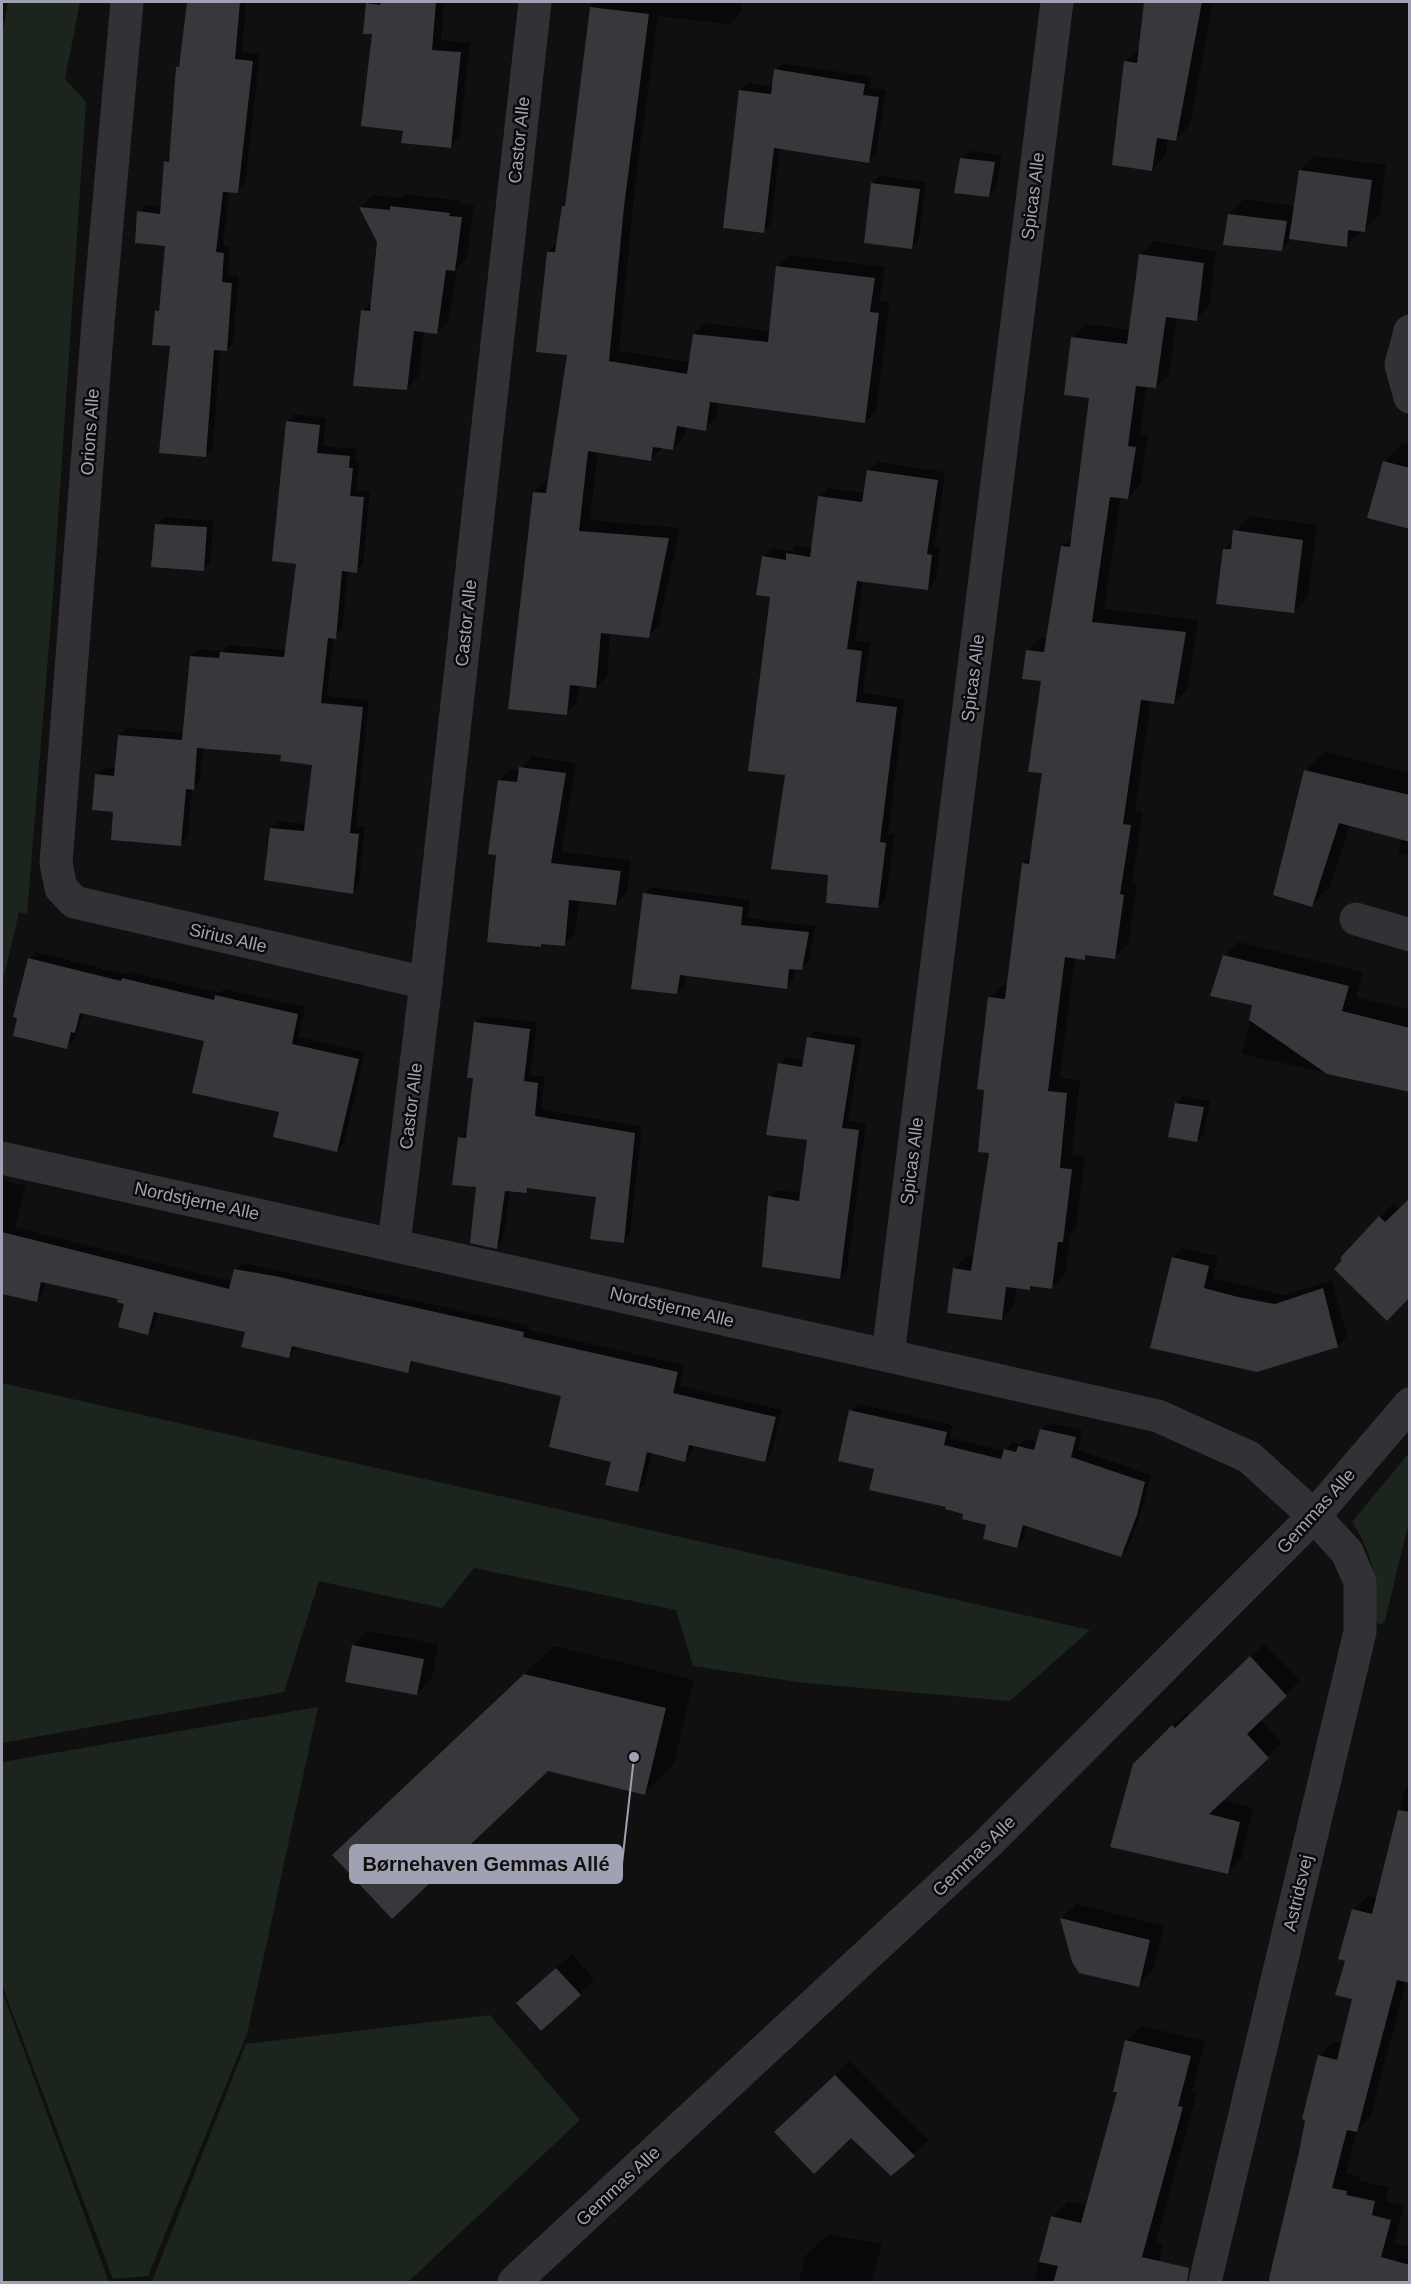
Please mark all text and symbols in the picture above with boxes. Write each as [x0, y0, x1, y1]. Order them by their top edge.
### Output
street label: Castor Alle [505, 96, 533, 184]
street label: Spicas Alle [1018, 151, 1048, 241]
street label: Orions Alle [77, 388, 103, 476]
street label: Castor Alle [452, 579, 480, 667]
street label: Spicas Alle [958, 633, 988, 723]
street label: Sirius Alle [187, 919, 269, 957]
street label: Castor Alle [396, 1062, 426, 1150]
street label: Spicas Alle [897, 1116, 927, 1206]
street label: Nordstjerne Alle [133, 1178, 261, 1224]
street label: Nordstjerne Alle [608, 1283, 736, 1331]
street label: Gemmas Alle [1273, 1465, 1359, 1557]
street label: Gemmas Alle [929, 1812, 1019, 1900]
callout: Børnehaven Gemmas Allé [350, 1845, 622, 1883]
text: Børnehaven Gemmas Allé [362, 1853, 610, 1875]
street label: Astridsvej [1279, 1853, 1317, 1933]
street label: Gemmas Alle [572, 2142, 664, 2230]

